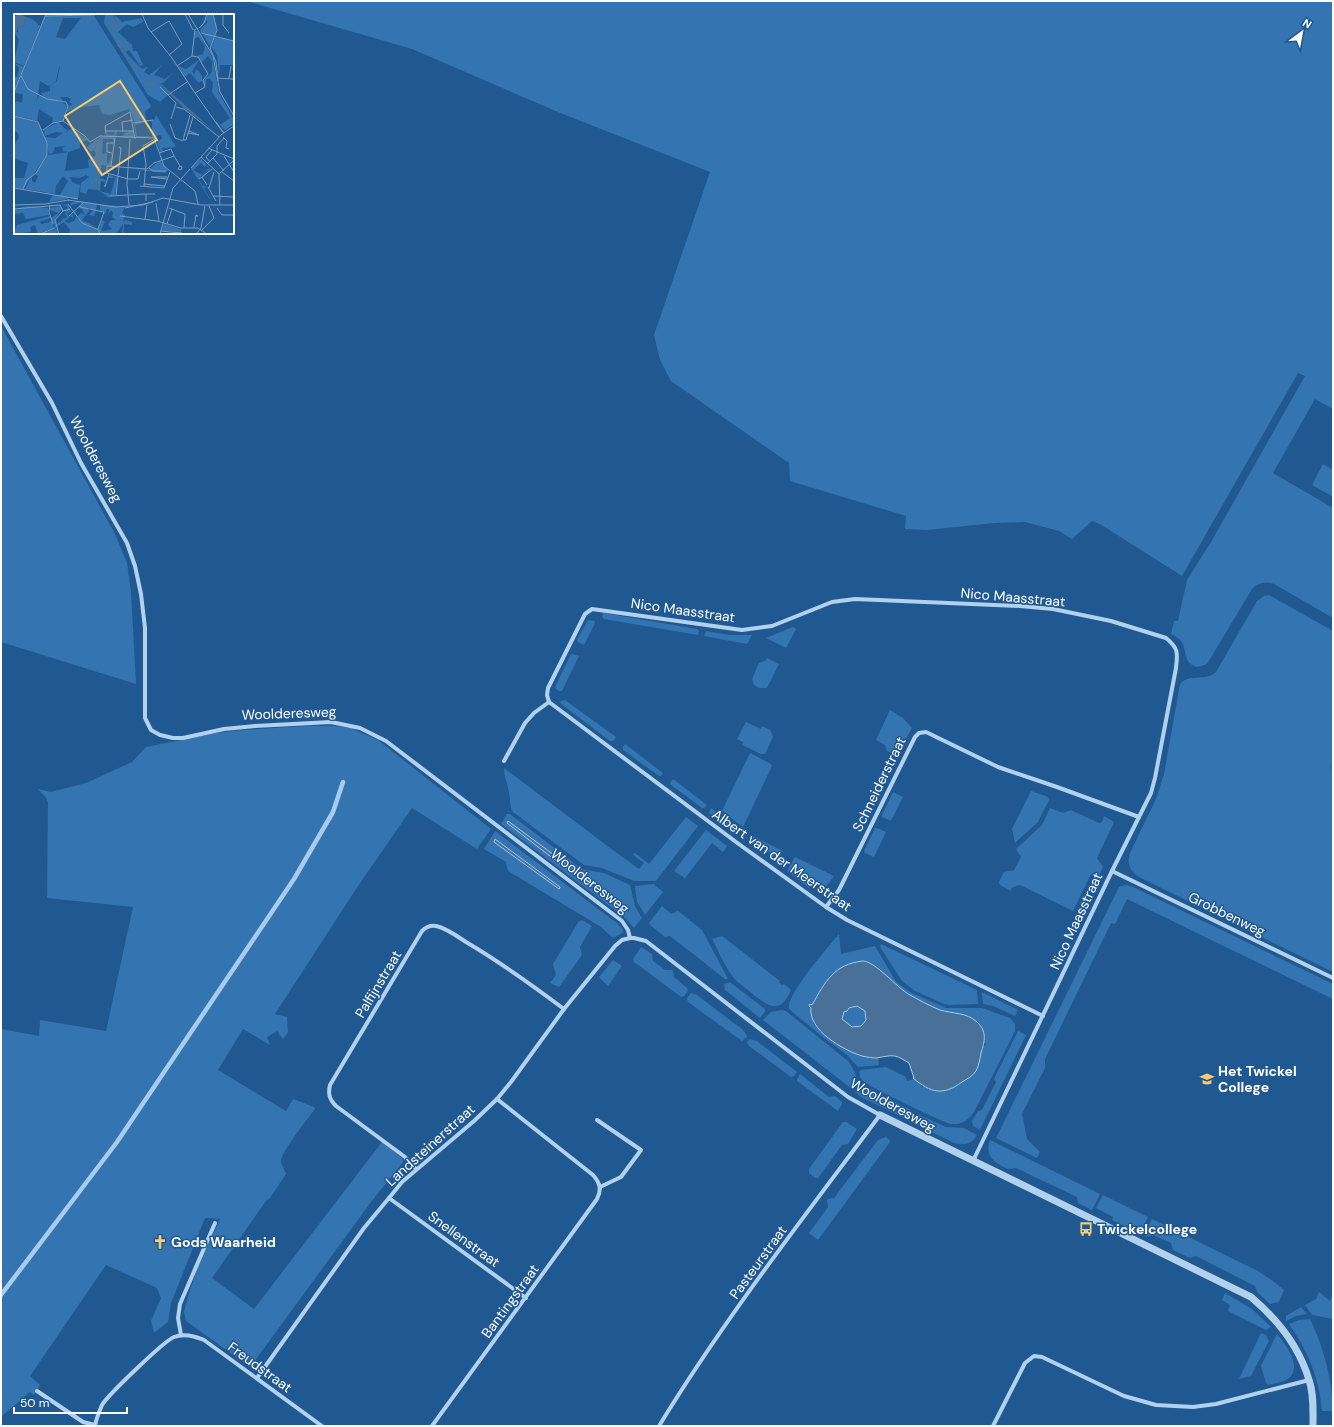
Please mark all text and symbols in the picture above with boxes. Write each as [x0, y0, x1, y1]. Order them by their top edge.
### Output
north arrow [1282, 12, 1322, 52]
inset map [14, 14, 234, 234]
text: N [1300, 15, 1314, 32]
street label: Woolderesweg [66, 413, 126, 505]
street label: Nico Maasstraat [960, 583, 1066, 611]
street label: Nico Maasstraat [630, 594, 736, 626]
street label: Woolderesweg [241, 702, 337, 724]
street label: Schneiderstraat [848, 734, 910, 834]
street label: Albert van der Meerstraat [709, 805, 855, 915]
street label: Woolderesweg [547, 845, 633, 917]
street label: Nico Maasstraat [1046, 870, 1106, 972]
street label: Grobbenweg [1186, 888, 1269, 940]
street label: Palfijnstraat [351, 947, 405, 1021]
place label: Het Twickel College [1218, 1062, 1297, 1096]
school or university icon: Het Twickel College [1199, 1071, 1215, 1087]
street label: Woolderesweg [847, 1074, 939, 1136]
street label: Landsteinerstraat [382, 1100, 478, 1190]
street label: Snellenstraat [425, 1207, 503, 1271]
place label: Twickelcollege [1097, 1220, 1197, 1238]
bus stop icon: Twickelcollege [1078, 1221, 1094, 1237]
street label: Pasteurstraat [725, 1222, 791, 1302]
place label: Gods Waarheid [171, 1233, 276, 1251]
church icon: Gods Waarheid [152, 1234, 168, 1250]
street label: Bantingstraat [477, 1261, 543, 1341]
street label: Freudstraat [224, 1338, 296, 1396]
scale bar [14, 1389, 127, 1415]
text: 50 m [20, 1395, 49, 1411]

